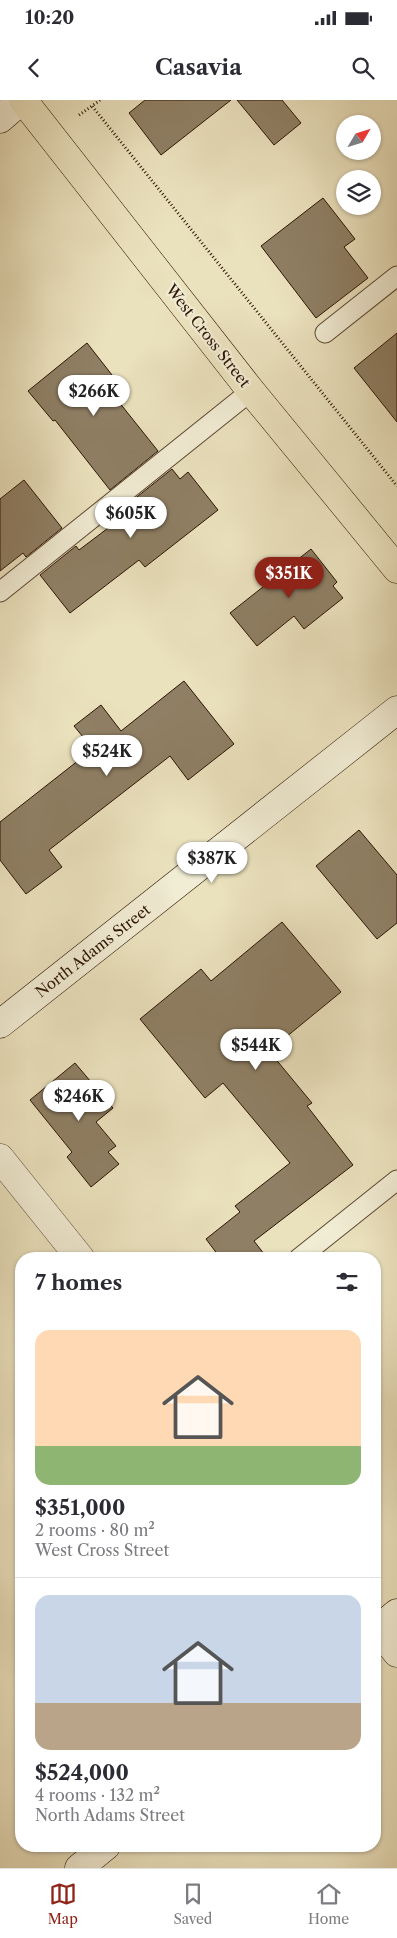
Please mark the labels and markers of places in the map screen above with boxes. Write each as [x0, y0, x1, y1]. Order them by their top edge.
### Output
pin: $266K [59, 374, 129, 417]
pin: $605K [96, 496, 166, 539]
pin: $351K [254, 556, 324, 599]
pin: $524K [72, 734, 142, 777]
pin: $387K [177, 842, 247, 884]
pin: $544K [221, 1028, 291, 1071]
pin: $246K [44, 1080, 114, 1122]

